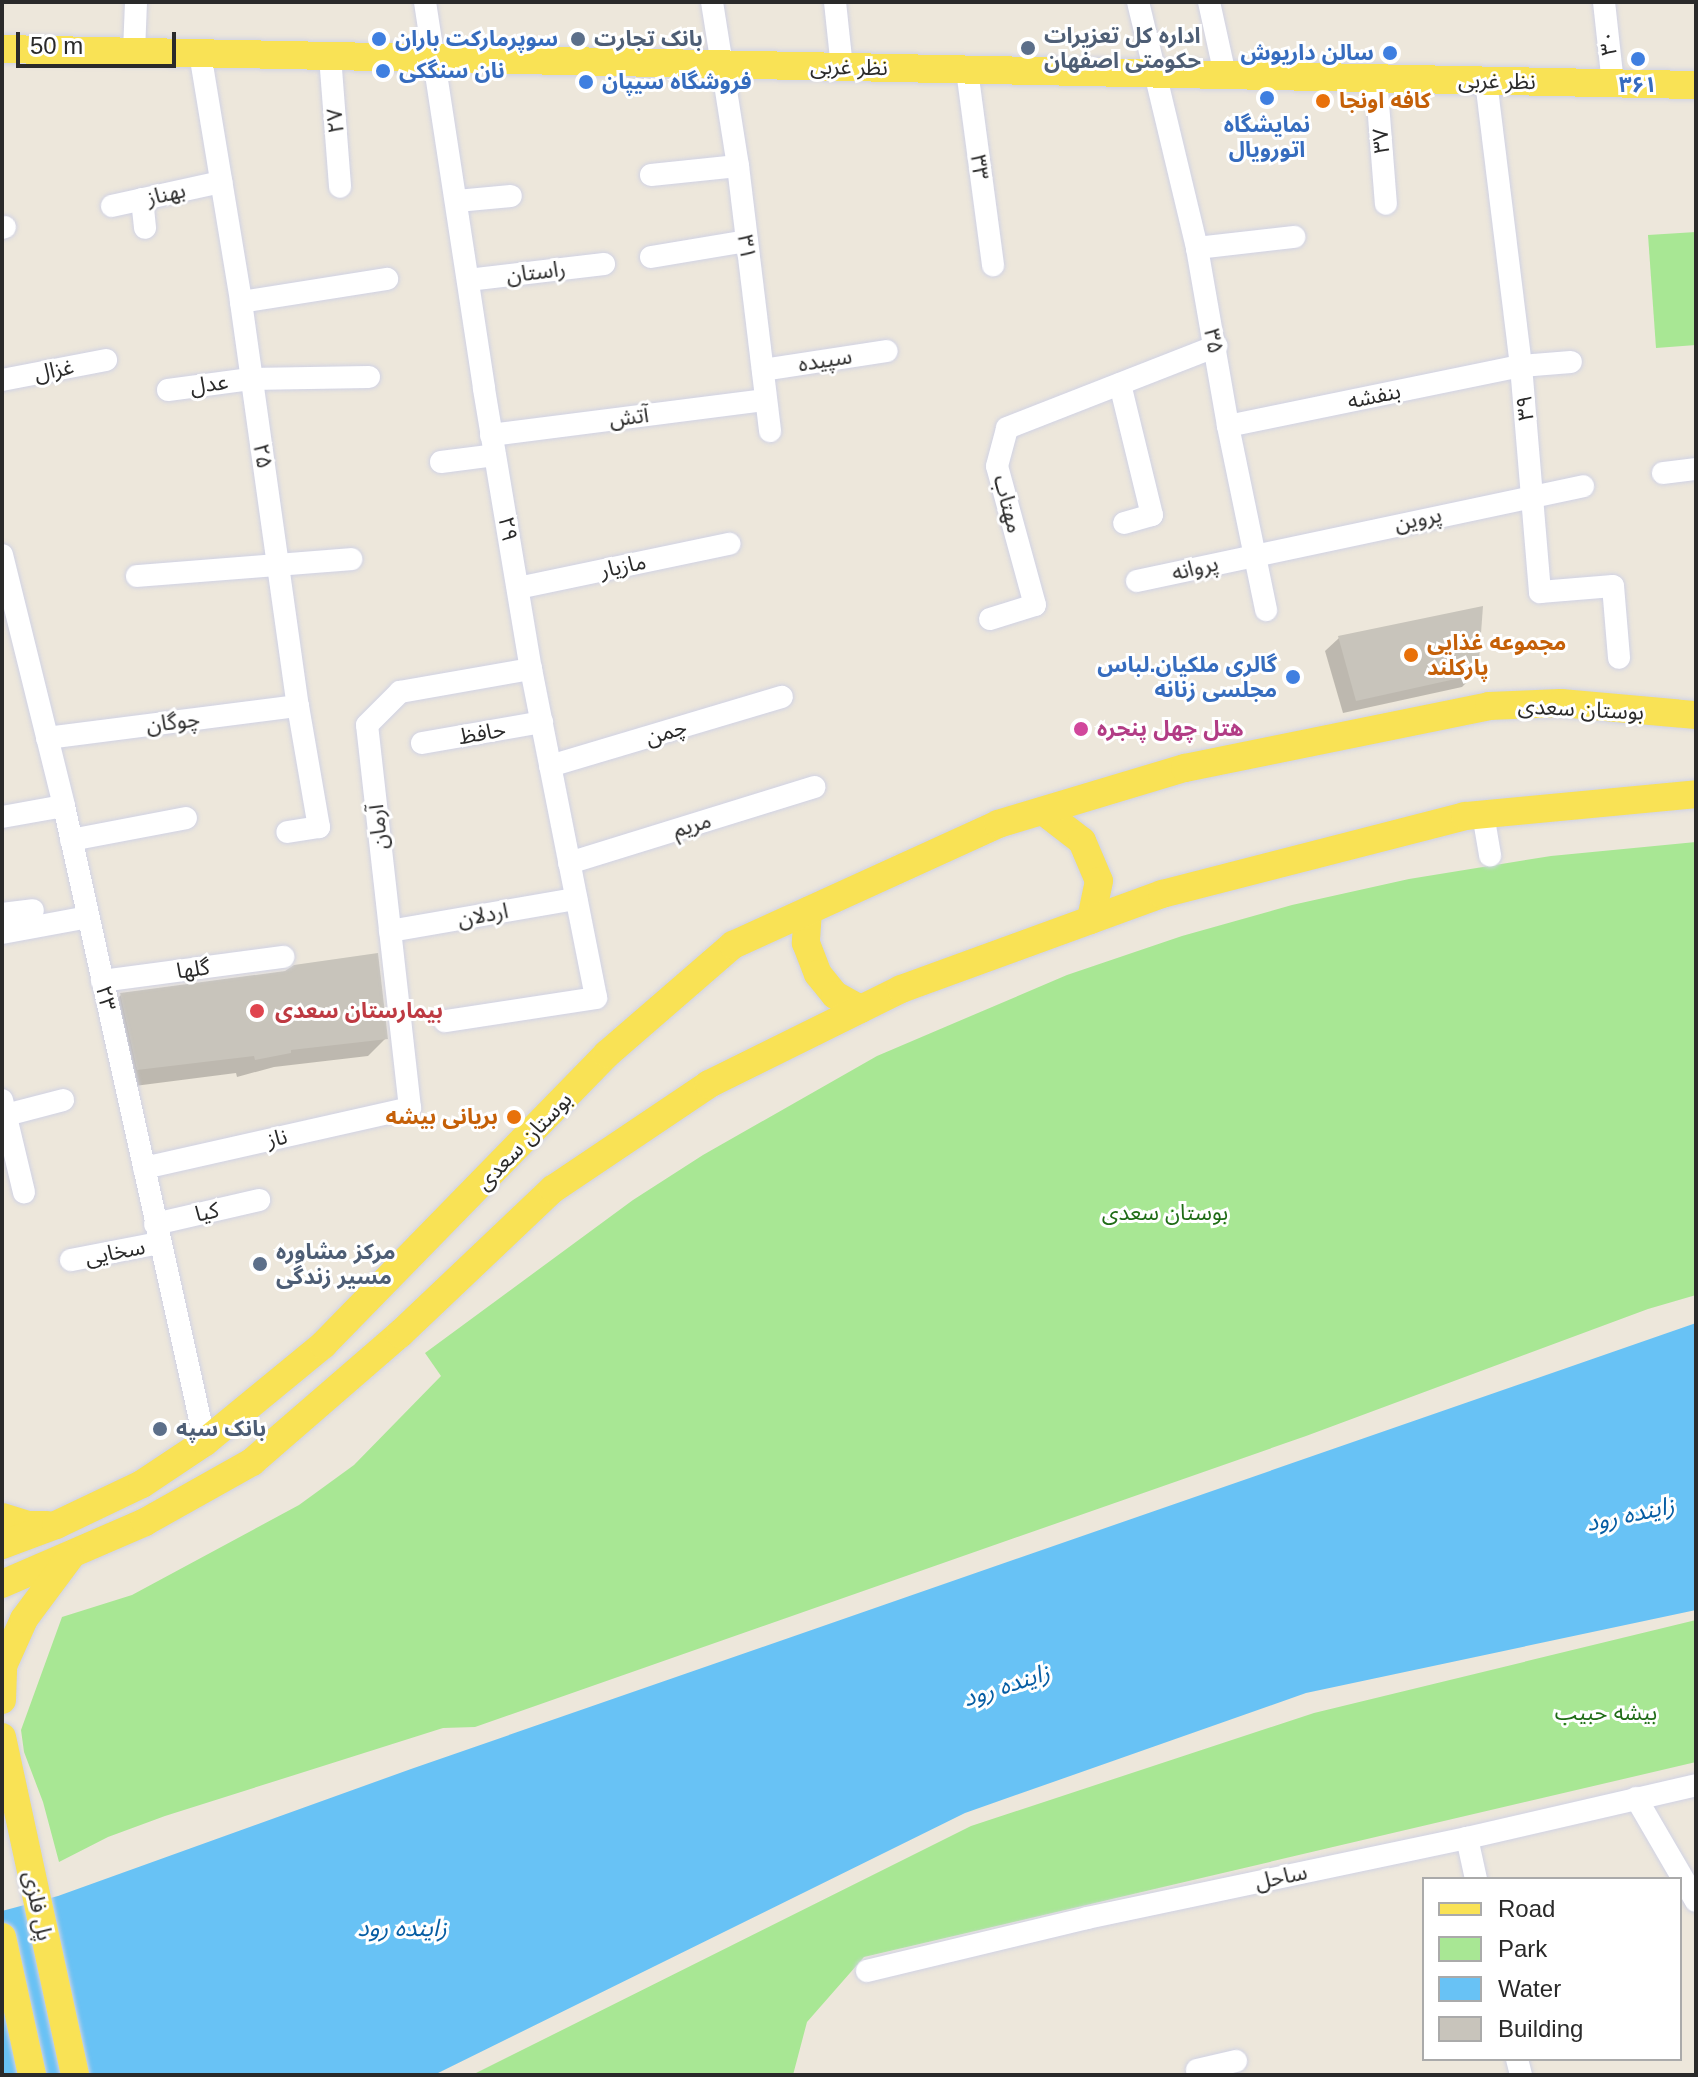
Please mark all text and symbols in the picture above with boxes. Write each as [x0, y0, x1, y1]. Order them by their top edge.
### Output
scale bar [20, 16, 180, 66]
place label: اداره کل تعزیرات حکومتی اصفهان [1044, 22, 1201, 74]
place label: سوپرمارکت باران [395, 26, 558, 52]
place label: بانک تجارت [594, 26, 703, 52]
street label: ۳۰ [1593, 29, 1623, 57]
marker: سوپرمارکت باران [370, 30, 388, 48]
marker: بانک تجارت [569, 30, 587, 48]
text: 50 m [30, 32, 83, 59]
marker: اداره کل تعزیرات حکومتی اصفهان [1019, 39, 1037, 57]
place label: سالن داریوش [1240, 40, 1374, 66]
marker: سالن داریوش [1381, 44, 1399, 62]
marker: ۳۶۱ [1629, 50, 1647, 68]
street label: نظر غربی [810, 53, 888, 81]
place label: نان سنگکی [399, 58, 505, 84]
marker: نان سنگکی [374, 62, 392, 80]
street label: نظر غربی [1458, 67, 1536, 95]
place label: فروشگاه سیپان [602, 69, 752, 95]
place label: ۳۶۱ [1619, 72, 1657, 98]
marker: فروشگاه سیپان [577, 73, 595, 91]
place label: کافه اونجا [1339, 88, 1431, 114]
marker: نمایشگاه اتورویال [1258, 89, 1276, 107]
marker: کافه اونجا [1314, 92, 1332, 110]
street label: ۲۷ [321, 108, 349, 134]
place label: نمایشگاه اتورویال [1224, 111, 1310, 162]
street label: ۳۷ [1367, 128, 1395, 154]
street label: ۳۳ [965, 153, 995, 181]
street label: بهناز [144, 177, 188, 211]
street label: ۳۱ [732, 233, 762, 261]
street label: راستان [505, 255, 567, 289]
street label: ۳۵ [1199, 326, 1229, 356]
street label: سپیده [796, 343, 854, 377]
street label: غزال [32, 353, 76, 387]
street label: عدل [188, 368, 230, 400]
street label: بنفشه [1345, 378, 1403, 414]
street label: ۳۹ [1511, 394, 1539, 422]
street label: آتش [608, 401, 650, 433]
street label: ۲۵ [248, 442, 278, 470]
street label: مهتاب [988, 472, 1028, 536]
street label: پروین [1392, 501, 1444, 537]
street label: ۲۹ [493, 514, 523, 544]
street label: مازیار [598, 548, 648, 584]
street label: پروانه [1169, 550, 1221, 586]
place label: مجموعه غذایی پارکلند [1427, 629, 1566, 680]
marker: مجموعه غذایی پارکلند [1402, 646, 1420, 664]
place label: گالری ملکیان.لباس مجلسی زنانه [1097, 651, 1277, 702]
marker: گالری ملکیان.لباس مجلسی زنانه [1284, 668, 1302, 686]
street label: بوستان سعدی [1517, 693, 1645, 725]
street label: چوگان [145, 706, 201, 738]
street label: چمن [642, 713, 690, 751]
street label: حافظ [456, 716, 508, 750]
place label: هتل چهل پنجره [1097, 716, 1244, 742]
marker: هتل چهل پنجره [1072, 720, 1090, 738]
street label: آرمان [363, 803, 393, 851]
street label: مریم [670, 807, 714, 843]
street label: اردلان [456, 898, 510, 932]
street label: گلها [175, 954, 211, 984]
street label: ۲۳ [90, 983, 122, 1013]
place label: بیمارستان سعدی [275, 998, 443, 1024]
marker: بیمارستان سعدی [246, 1000, 268, 1022]
street label: بوستان سعدی [471, 1086, 577, 1196]
place label: بریانی بیشه [386, 1104, 498, 1130]
marker: بریانی بیشه [505, 1108, 523, 1126]
street label: ناز [264, 1123, 290, 1153]
street label: کیا [192, 1196, 222, 1228]
park label: بوستان سعدی [1102, 1200, 1228, 1226]
street label: سخایی [83, 1233, 147, 1271]
place label: مرکز مشاوره مسیر زندگی [276, 1238, 395, 1290]
marker: مرکز مشاوره مسیر زندگی [251, 1255, 269, 1273]
place label: بانک سپه [176, 1416, 266, 1442]
marker: بانک سپه [151, 1420, 169, 1438]
water label: زاینده رود [1583, 1491, 1677, 1537]
water label: زاینده رود [959, 1657, 1053, 1713]
park label: بیشه حبیب [1555, 1700, 1657, 1726]
street label: ساحل [1252, 1859, 1310, 1895]
street label: پل فلزی [18, 1869, 58, 1943]
legend [1422, 1877, 1682, 2061]
text: Road [1498, 1895, 1555, 1922]
water label: زاینده رود [357, 1914, 447, 1942]
text: Park [1498, 1935, 1547, 1962]
text: Water [1498, 1975, 1561, 2002]
text: Building [1498, 2015, 1583, 2042]

